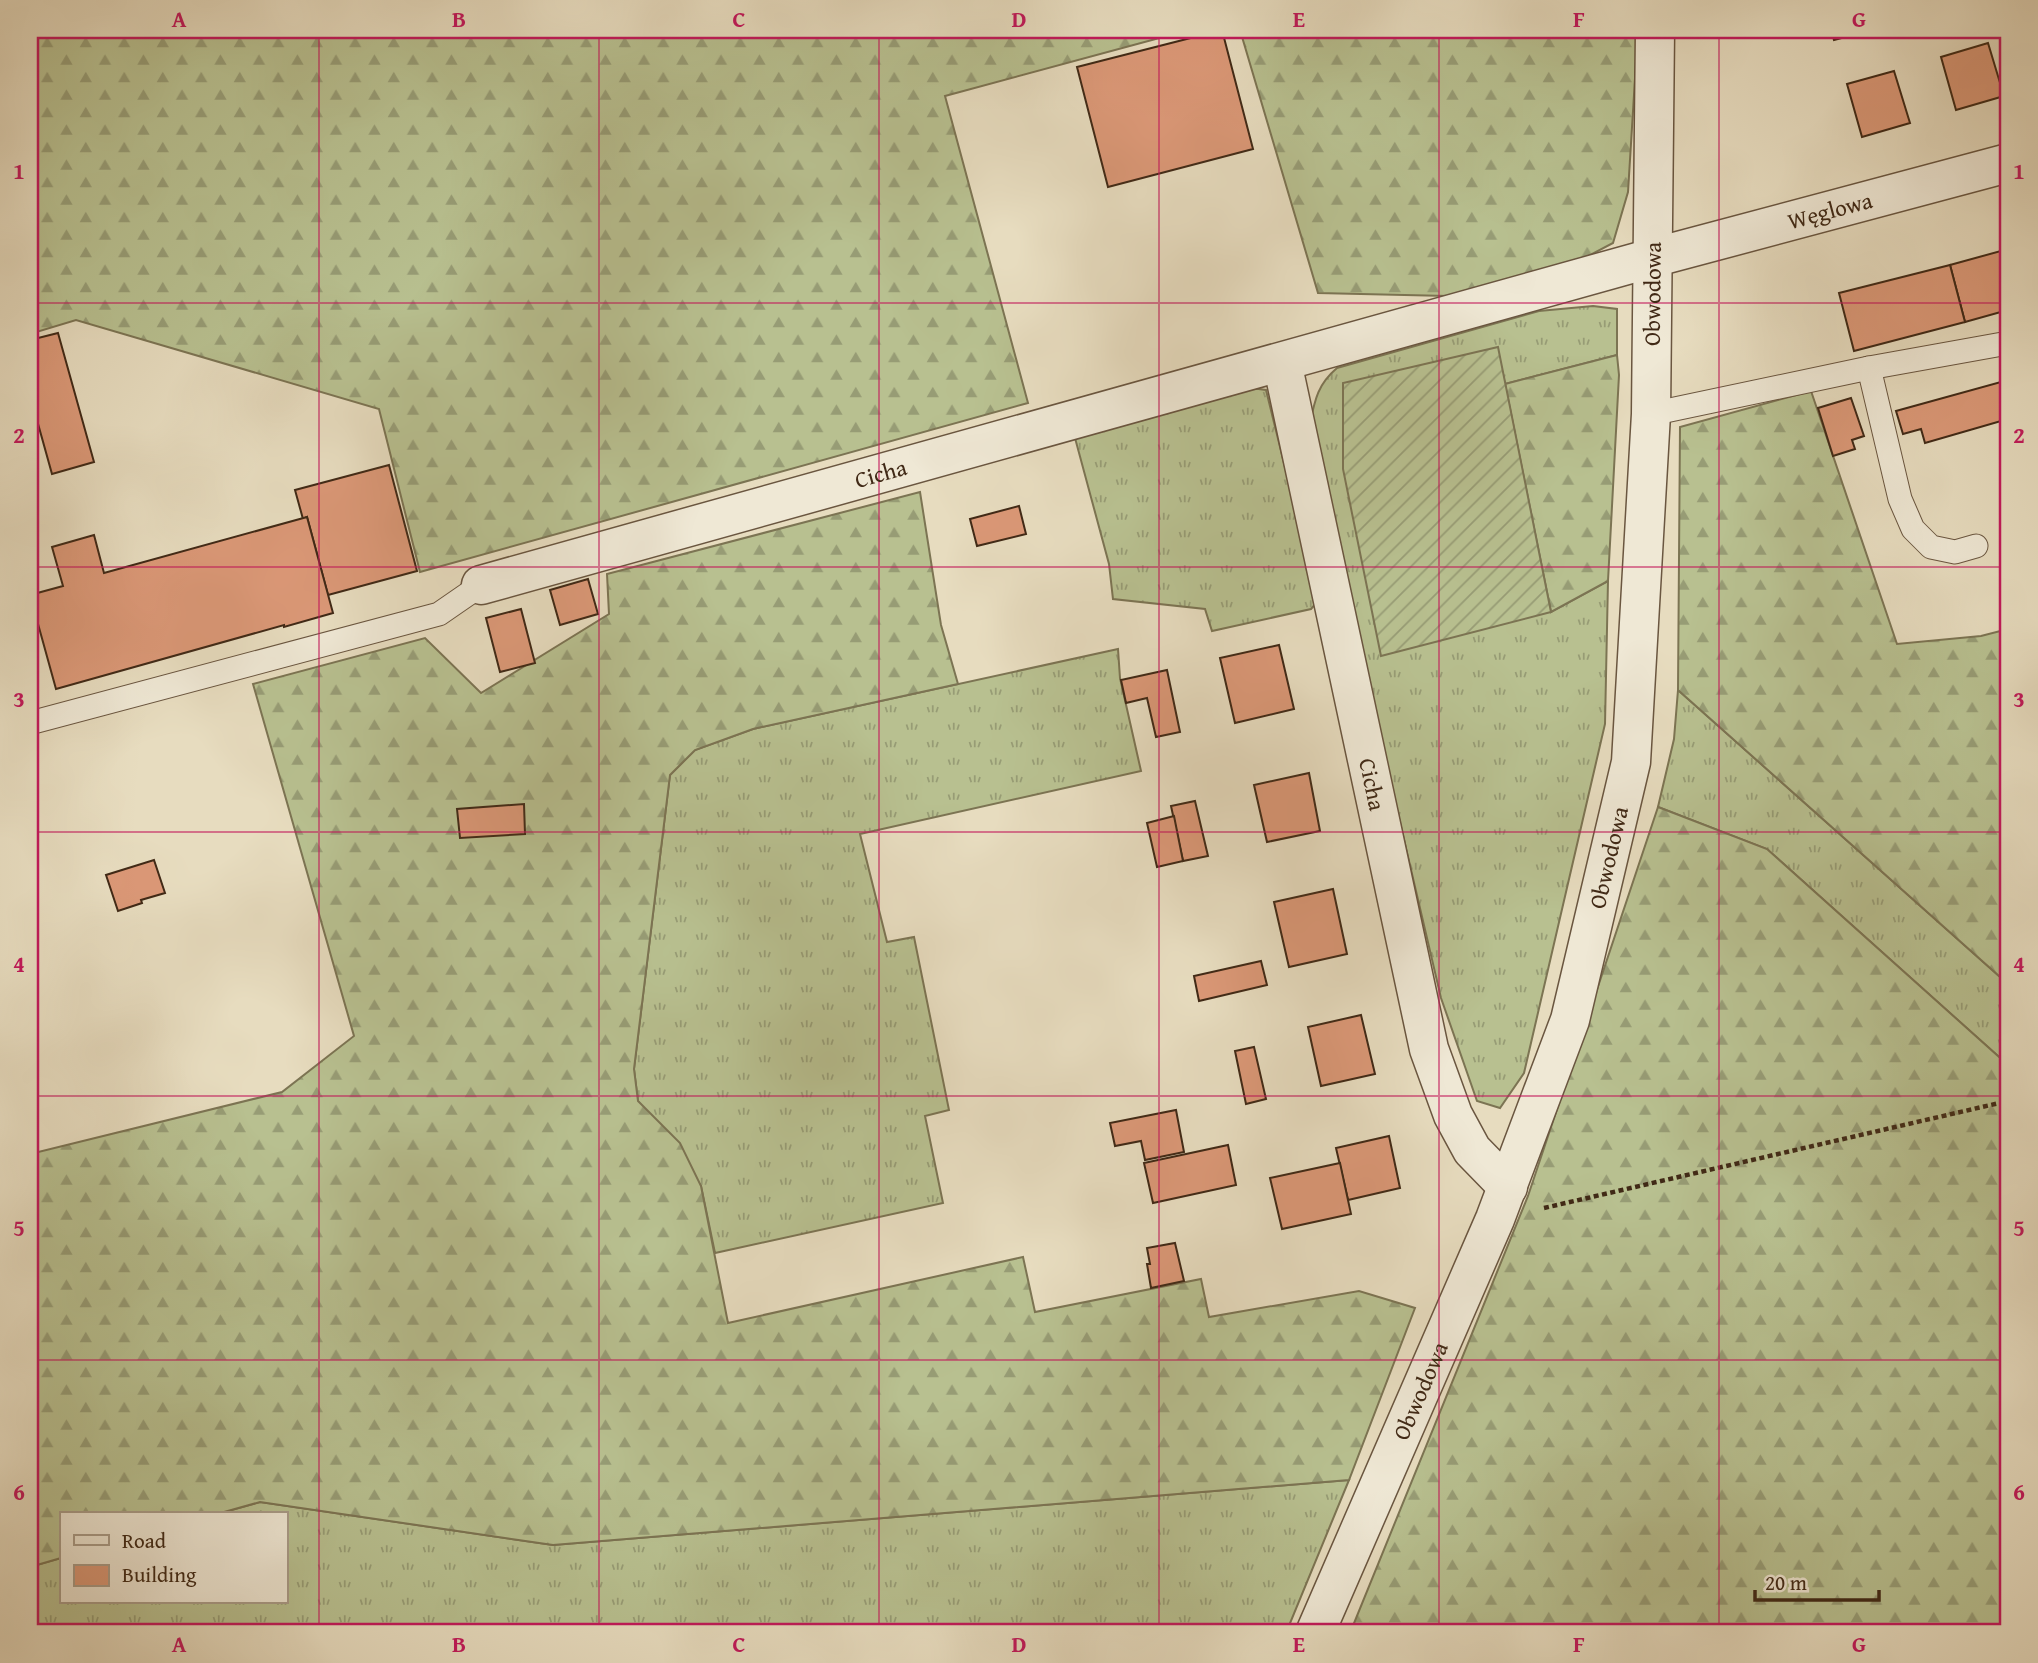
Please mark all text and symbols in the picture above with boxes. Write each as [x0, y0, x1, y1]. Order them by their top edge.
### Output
text: A [172, 2, 187, 35]
text: B [452, 2, 466, 35]
text: C [732, 2, 746, 35]
text: D [1012, 2, 1027, 35]
text: E [1293, 2, 1305, 35]
text: F [1573, 2, 1585, 35]
text: G [1852, 2, 1866, 35]
text: 1 [13, 154, 25, 187]
text: 1 [2013, 154, 2025, 187]
street label: Węglowa [1784, 183, 1876, 237]
street label: Obwodowa [1635, 241, 1669, 346]
text: 2 [13, 418, 25, 451]
text: 2 [2013, 418, 2025, 451]
street label: Cicha [851, 450, 910, 496]
text: 3 [13, 682, 25, 715]
text: 3 [2013, 682, 2025, 715]
street label: Cicha [1351, 755, 1395, 814]
street label: Obwodowa [1580, 803, 1636, 912]
text: 4 [13, 947, 25, 980]
text: 4 [2013, 947, 2025, 980]
text: 5 [13, 1211, 25, 1244]
text: 5 [2013, 1211, 2025, 1244]
street label: Obwodowa [1384, 1336, 1456, 1445]
text: 6 [13, 1475, 25, 1508]
text: 6 [2013, 1475, 2025, 1508]
legend [60, 1512, 287, 1604]
text: Road [122, 1525, 167, 1556]
scale bar [1755, 1558, 1879, 1602]
text: Building [122, 1559, 197, 1590]
text: 20 m [1765, 1567, 1807, 1598]
text: A [172, 1627, 187, 1660]
text: B [452, 1627, 466, 1660]
text: C [732, 1627, 746, 1660]
text: D [1012, 1627, 1027, 1660]
text: E [1293, 1627, 1305, 1660]
text: F [1573, 1627, 1585, 1660]
text: G [1852, 1627, 1866, 1660]

